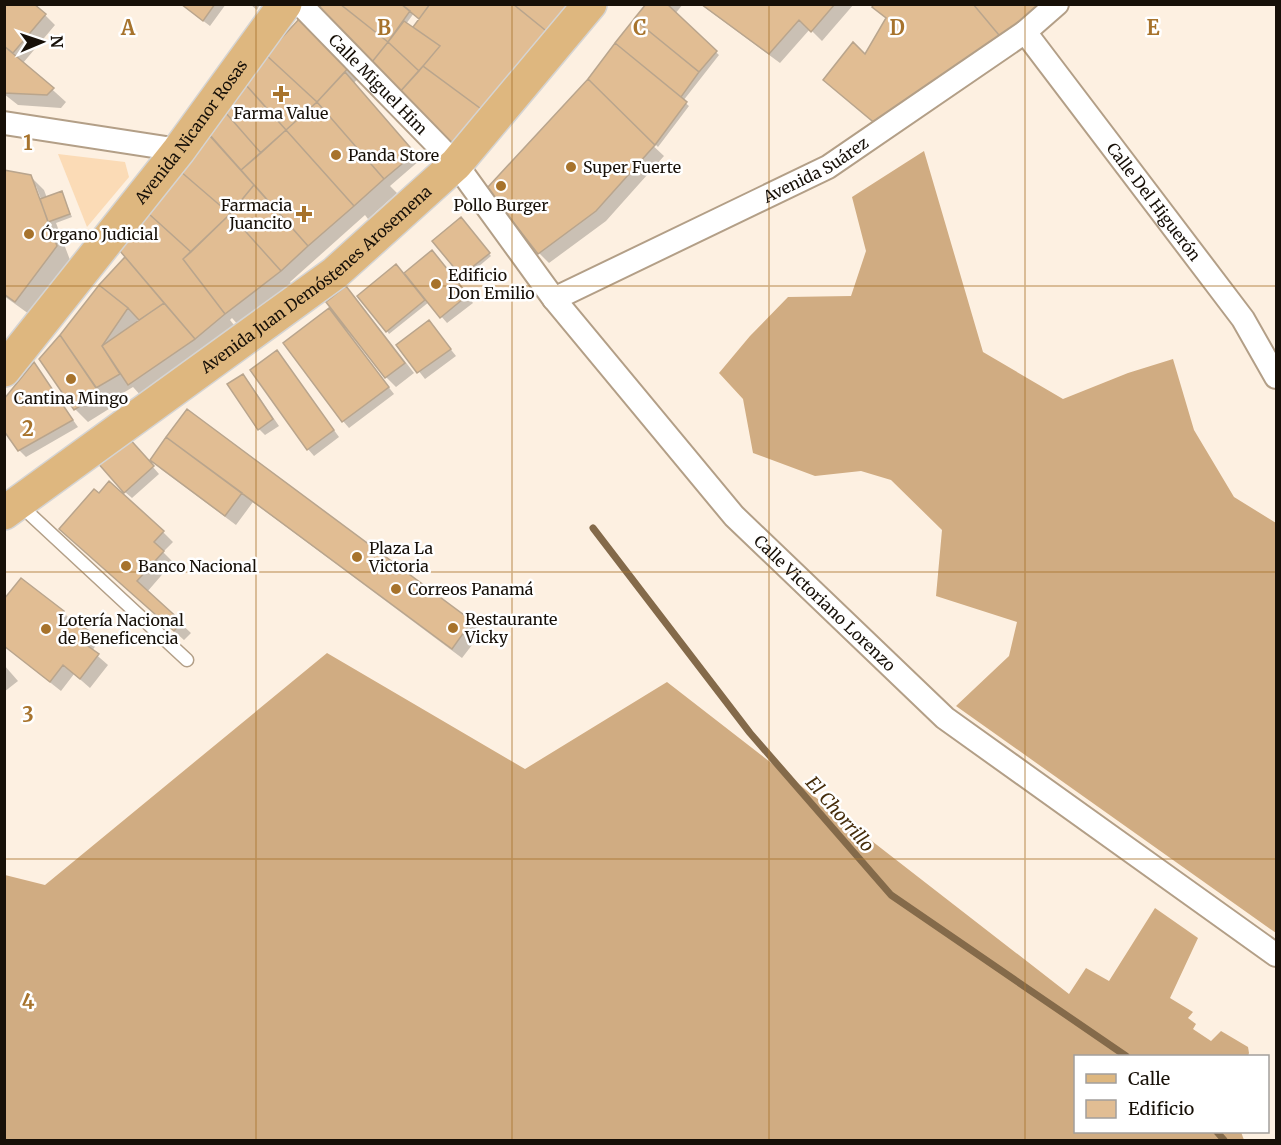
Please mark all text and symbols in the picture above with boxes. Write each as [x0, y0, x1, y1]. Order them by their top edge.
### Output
north arrow [12, 12, 72, 72]
text: A [120, 15, 136, 40]
text: B [377, 15, 391, 40]
text: C [633, 15, 647, 40]
text: D [889, 15, 905, 40]
text: E [1146, 15, 1160, 40]
street label: Calle Miguel Him [325, 30, 432, 139]
text: N [47, 35, 67, 49]
street label: Avenida Nicanor Rosas [130, 55, 252, 208]
marker: Farma Value [274, 87, 288, 101]
place label: Farma Value [234, 103, 328, 123]
text: 1 [23, 130, 33, 155]
street label: Avenida Suárez [759, 132, 872, 207]
street label: Calle Del Higuerón [1103, 138, 1205, 265]
place label: Panda Store [348, 145, 439, 165]
marker: Panda Store [329, 148, 343, 162]
place label: Super Fuerte [583, 157, 681, 177]
marker: Super Fuerte [564, 160, 578, 174]
marker: Pollo Burger [494, 179, 508, 193]
street label: Avenida Juan Demóstenes Arosemena [196, 181, 436, 378]
place label: Farmacia Juancito [221, 195, 292, 233]
place label: Pollo Burger [454, 195, 548, 215]
marker: Farmacia Juancito [297, 207, 311, 221]
place label: Órgano Judicial [41, 224, 158, 244]
marker: Órgano Judicial [22, 227, 36, 241]
place label: Edificio Don Emilio [448, 265, 535, 303]
marker: Edificio Don Emilio [429, 277, 443, 291]
marker: Cantina Mingo [64, 372, 78, 386]
place label: Cantina Mingo [14, 388, 128, 408]
text: 2 [22, 416, 34, 441]
street label: Calle Victoriano Lorenzo [750, 531, 900, 675]
place label: Plaza La Victoria [368, 538, 433, 576]
marker: Plaza La Victoria [350, 550, 364, 564]
place label: Banco Nacional [138, 556, 257, 576]
marker: Banco Nacional [119, 559, 133, 573]
place label: Correos Panamá [408, 579, 534, 599]
marker: Correos Panamá [389, 582, 403, 596]
place label: Restaurante Vicky [464, 609, 557, 647]
place label: Lotería Nacional de Beneficencia [58, 610, 184, 648]
marker: Restaurante Vicky [446, 621, 460, 635]
marker: Lotería Nacional de Beneficencia [39, 622, 53, 636]
text: 3 [22, 702, 34, 727]
water label: El Chorrillo [801, 772, 879, 856]
text: 4 [22, 989, 35, 1014]
legend [1074, 1055, 1269, 1133]
text: Calle [1128, 1067, 1170, 1090]
text: Edificio [1128, 1097, 1194, 1120]

